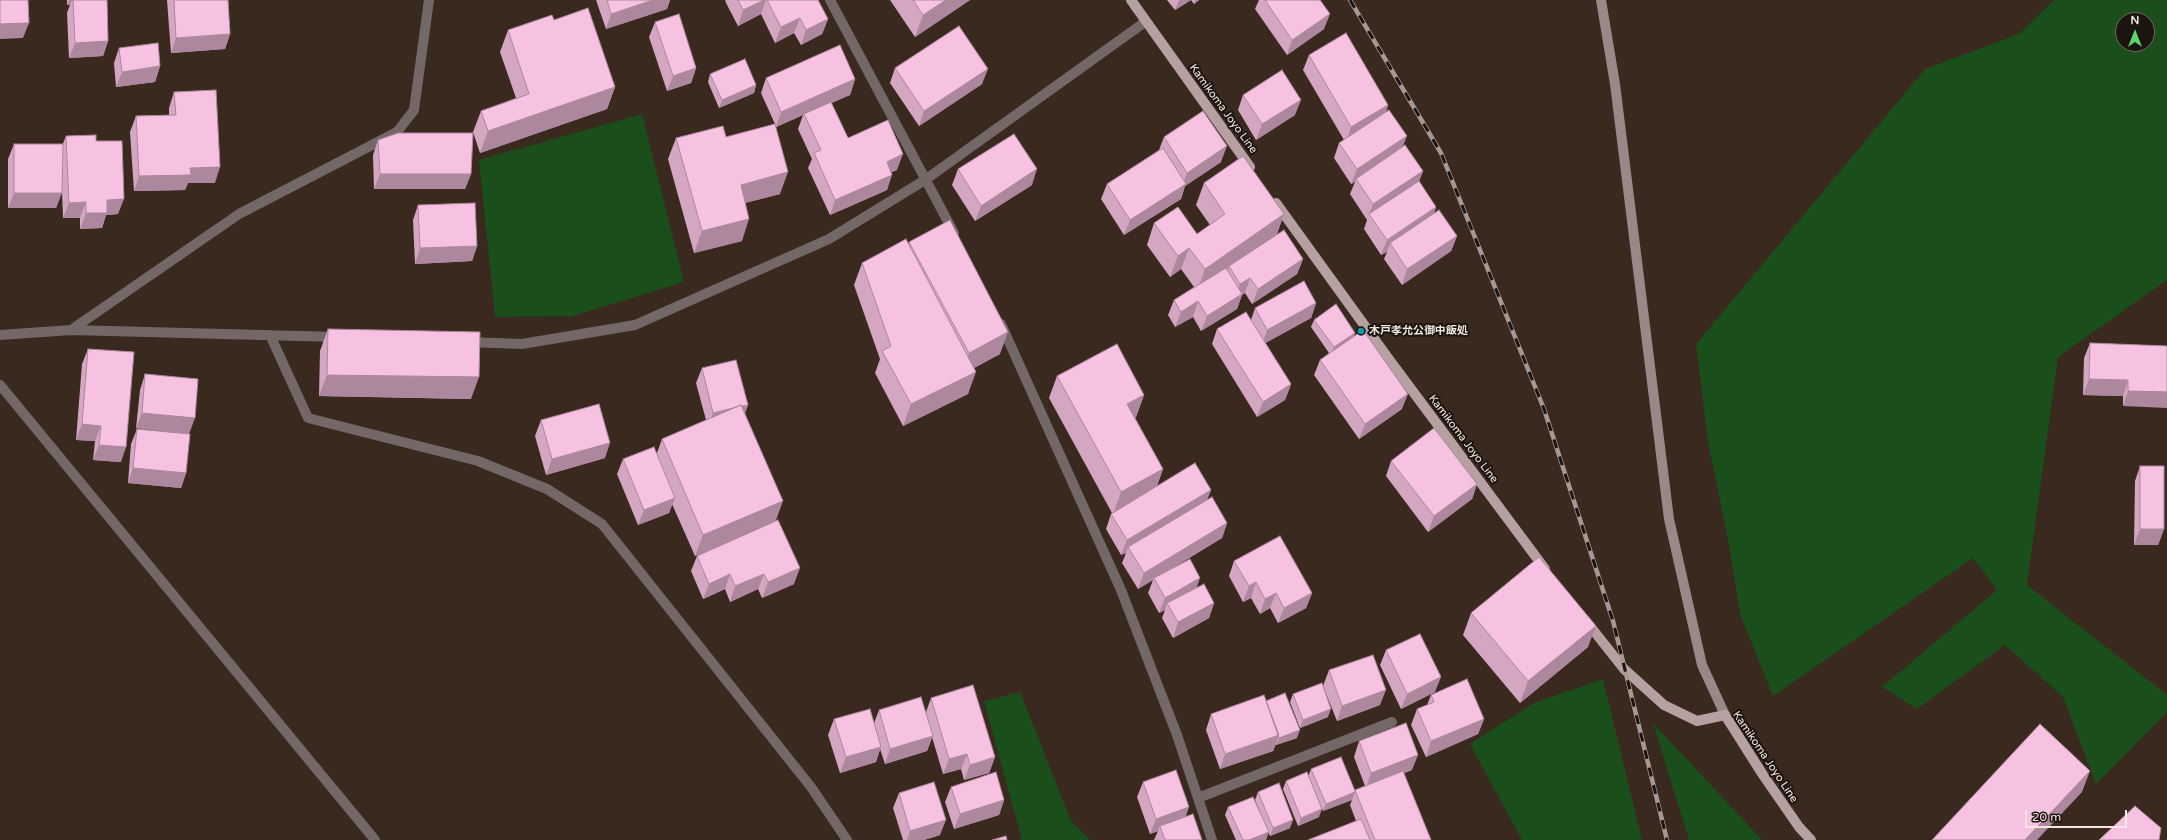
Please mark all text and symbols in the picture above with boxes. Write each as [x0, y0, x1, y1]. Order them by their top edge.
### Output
north arrow [2115, 12, 2155, 52]
text: N [2131, 14, 2139, 27]
street label: Kamikoma Joyo Line [1186, 62, 1260, 156]
place label: 木戸孝允公御中飯処 [1369, 324, 1468, 338]
marker: 木戸孝允公御中飯処 [1356, 326, 1366, 336]
street label: Kamikoma Joyo Line [1425, 392, 1501, 486]
street label: Kamikoma Joyo Line [1730, 709, 1800, 805]
scale bar [2027, 802, 2129, 828]
text: 20 m [2032, 810, 2061, 824]

